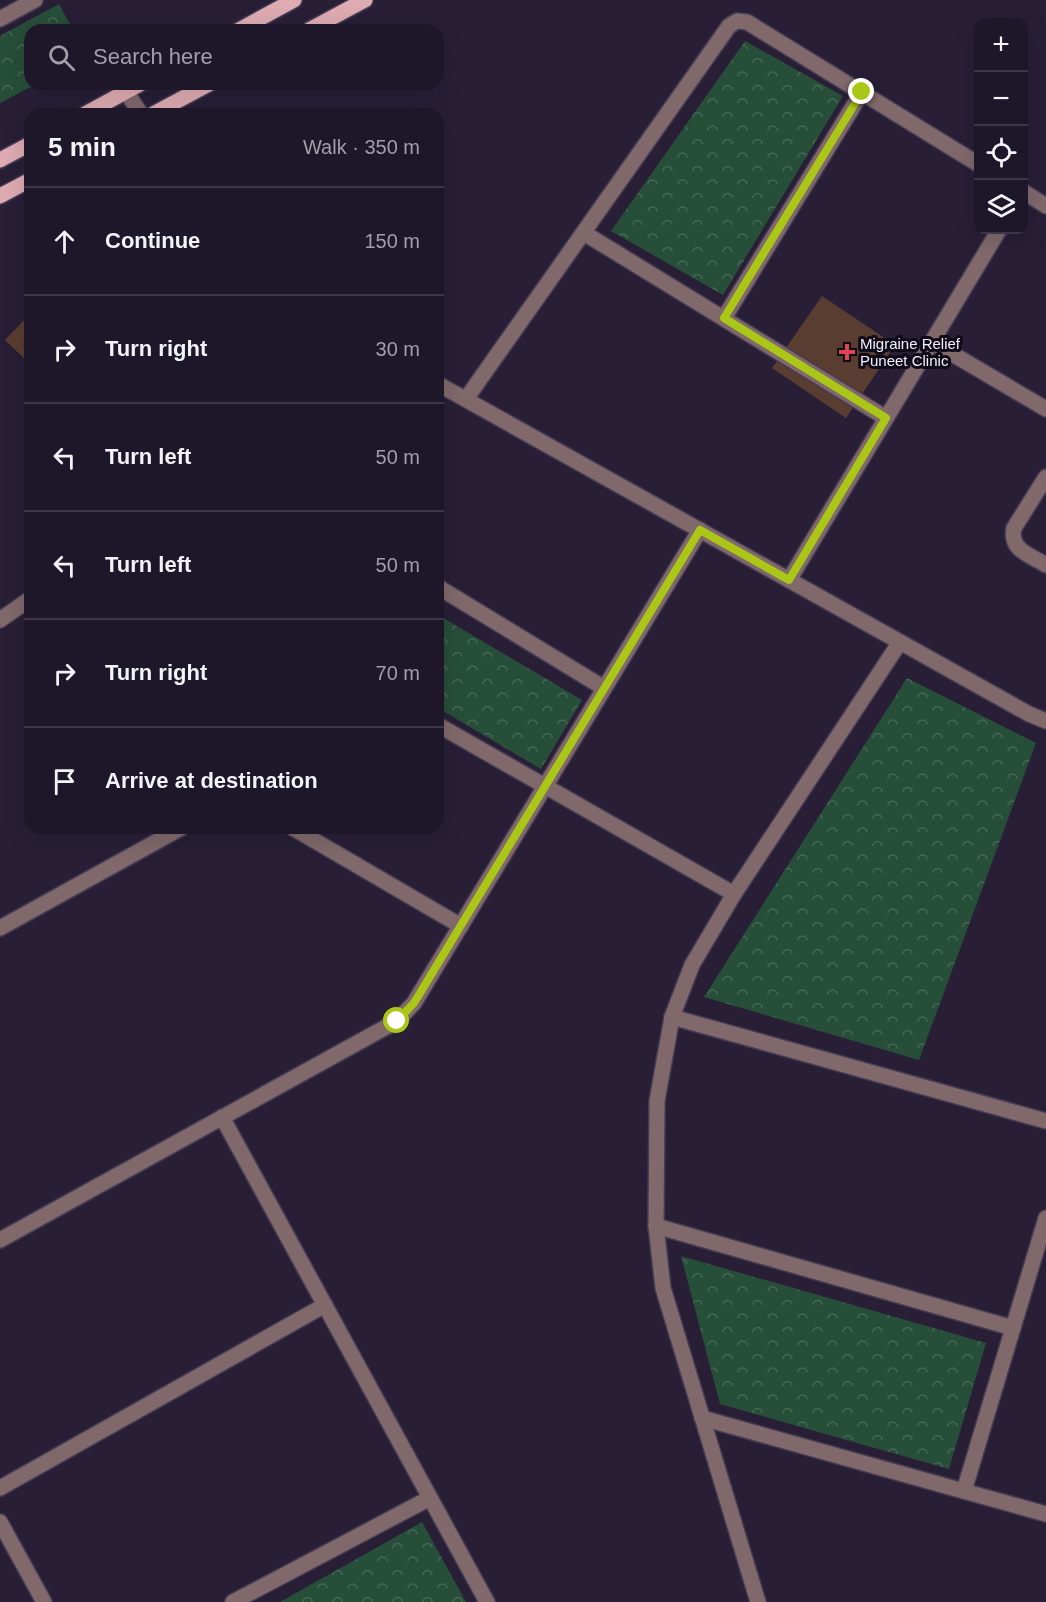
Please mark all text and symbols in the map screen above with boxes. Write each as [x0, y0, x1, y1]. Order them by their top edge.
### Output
map controls [974, 18, 1028, 234]
button: + [974, 18, 1028, 72]
search box [24, 24, 444, 90]
icon: search [45, 41, 78, 74]
text: Search here [93, 44, 213, 69]
button: − [974, 72, 1028, 126]
route end [848, 78, 874, 104]
button: locate [974, 126, 1028, 180]
text: 5 min [48, 132, 116, 162]
text: Walk · 350 m [303, 136, 420, 158]
button: layers [974, 180, 1028, 234]
icon: ahead [48, 225, 81, 258]
text: Continue [105, 228, 200, 253]
text: 150 m [364, 230, 420, 252]
icon: right [48, 333, 81, 366]
place label: Migraine Relief Puneet Clinic [860, 335, 961, 369]
text: Turn right [105, 336, 207, 361]
text: 30 m [376, 338, 420, 360]
marker: Migraine Relief Puneet Clinic [838, 343, 856, 361]
icon: left [48, 441, 81, 474]
text: Turn left [105, 444, 191, 469]
text: 50 m [376, 446, 420, 468]
icon: left [48, 549, 81, 582]
text: Turn left [105, 552, 191, 577]
text: 50 m [376, 554, 420, 576]
icon: right [48, 657, 81, 690]
text: Turn right [105, 660, 207, 685]
text: 70 m [376, 662, 420, 684]
icon: arrive [48, 765, 81, 798]
text: Arrive at destination [105, 768, 318, 793]
route start [383, 1007, 409, 1033]

